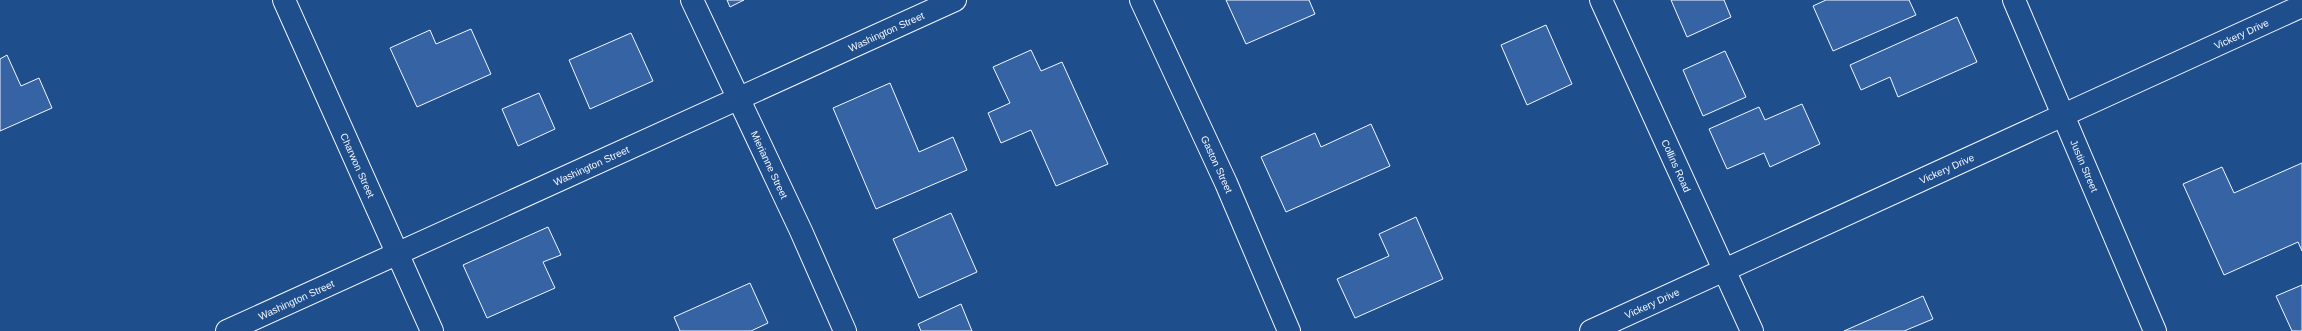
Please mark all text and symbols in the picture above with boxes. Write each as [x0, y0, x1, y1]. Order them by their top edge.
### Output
street label: Washington Street [847, 10, 926, 54]
street label: Vickery Drive [2212, 17, 2271, 51]
street label: Mierianne Street [749, 129, 790, 201]
street label: Charwon Street [338, 131, 377, 200]
street label: Gaston Street [1199, 134, 1235, 195]
street label: Collins Road [1659, 138, 1693, 194]
street label: Justin Street [2068, 138, 2100, 194]
street label: Washington Street [552, 144, 631, 188]
street label: Vickery Drive [1918, 151, 1976, 186]
street label: Washington Street [257, 278, 336, 322]
street label: Vickery Drive [1623, 286, 1682, 321]

